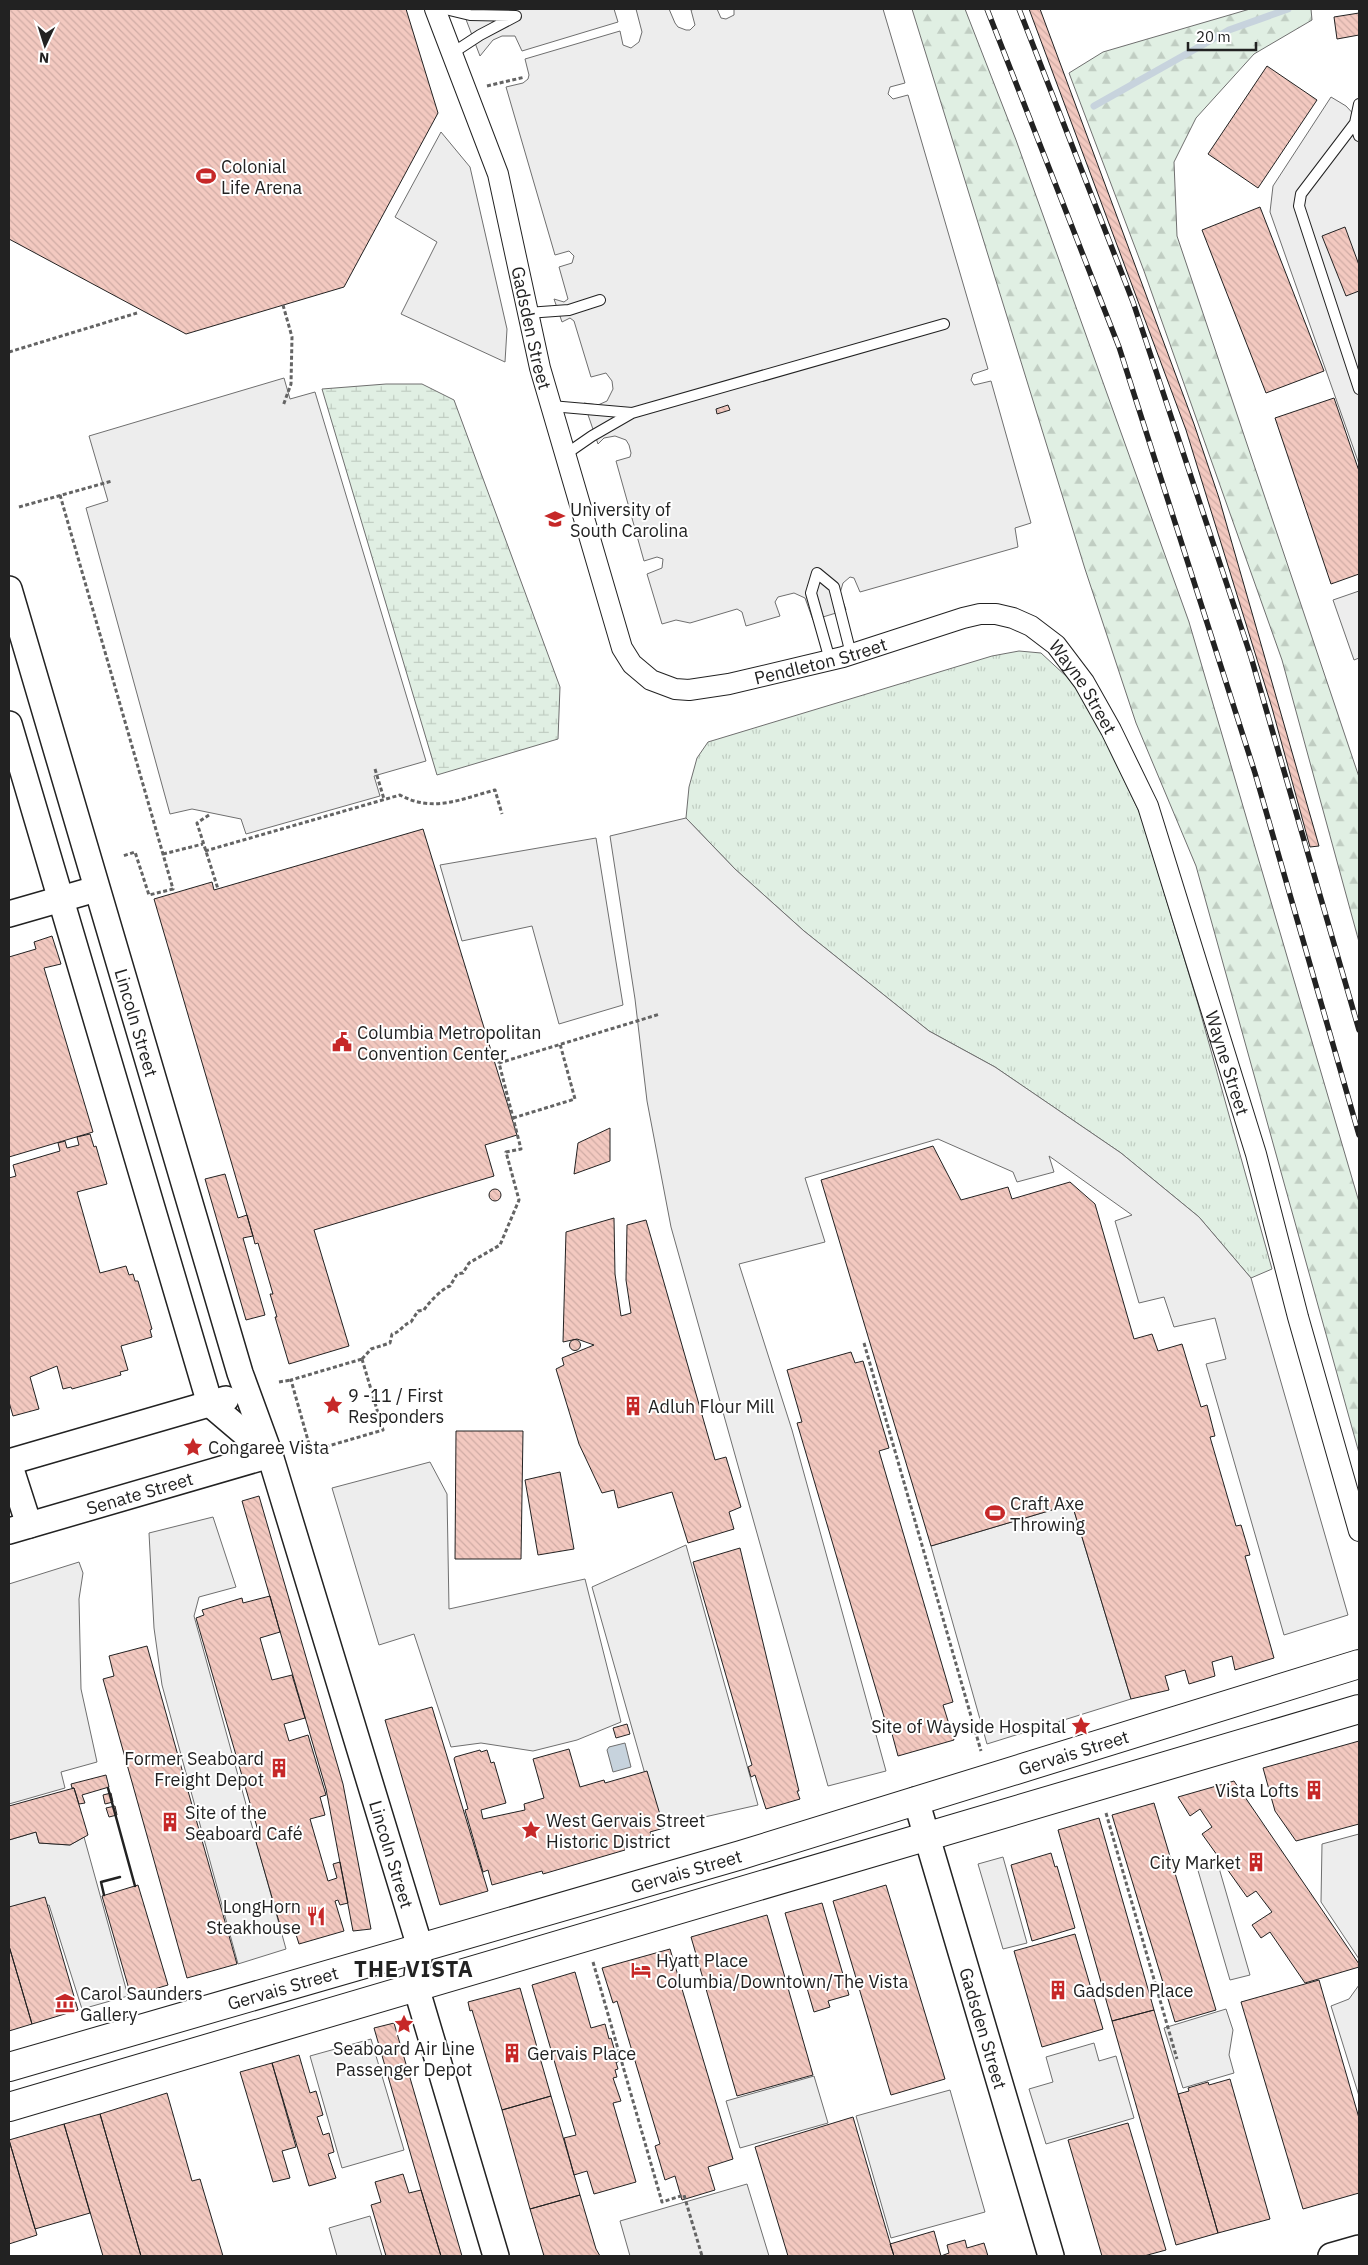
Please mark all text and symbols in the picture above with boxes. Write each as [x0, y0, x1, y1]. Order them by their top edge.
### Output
north arrow [20, 20, 70, 70]
scale bar [1188, 20, 1256, 52]
text: 20 m [1196, 27, 1231, 46]
text: N [38, 49, 50, 67]
place label: Colonial Life Arena [221, 155, 303, 199]
sports icon: Colonial Life Arena [195, 165, 217, 187]
street label: Gadsden Street [507, 264, 557, 392]
place label: University of South Carolina [570, 498, 689, 542]
school or university icon: University of South Carolina [544, 508, 566, 530]
street label: Pendleton Street [752, 632, 890, 689]
street label: Wayne Street [1044, 635, 1122, 738]
street label: Lincoln Street [110, 966, 164, 1079]
street label: Wayne Street [1201, 1008, 1255, 1118]
place label: Columbia Metropolitan Convention Center [357, 1021, 541, 1065]
public building icon: Columbia Metropolitan Convention Center [331, 1031, 353, 1053]
place label: 9 -11 / First Responders [348, 1384, 444, 1428]
place icon: 9 -11 / First Responders [322, 1394, 344, 1416]
building icon: Adluh Flour Mill [622, 1395, 644, 1417]
place label: Adluh Flour Mill [648, 1395, 775, 1418]
place icon: Congaree Vista [182, 1436, 204, 1458]
place label: Congaree Vista [208, 1436, 329, 1459]
street label: Senate Street [84, 1467, 196, 1519]
place label: Craft Axe Throwing [1010, 1492, 1086, 1536]
sports icon: Craft Axe Throwing [984, 1502, 1006, 1524]
place label: Site of Wayside Hospital [871, 1715, 1066, 1738]
place icon: Site of Wayside Hospital [1070, 1715, 1092, 1737]
street label: Gervais Street [1015, 1724, 1131, 1780]
place label: Former Seaboard Freight Depot [124, 1747, 264, 1791]
building icon: Former Seaboard Freight Depot [268, 1757, 290, 1779]
place label: Vista Lofts [1215, 1779, 1299, 1802]
building icon: Vista Lofts [1303, 1779, 1325, 1801]
street label: Lincoln Street [364, 1797, 419, 1911]
place label: Site of the Seaboard Café [185, 1801, 303, 1845]
place label: West Gervais Street Historic District [546, 1809, 705, 1853]
building icon: Site of the Seaboard Café [159, 1811, 181, 1833]
place icon: West Gervais Street Historic District [520, 1819, 542, 1841]
street label: Gervais Street [628, 1844, 744, 1898]
place label: City Market [1150, 1851, 1241, 1874]
building icon: City Market [1245, 1851, 1267, 1873]
place label: LongHorn Steakhouse [206, 1895, 301, 1939]
restaurant icon: LongHorn Steakhouse [305, 1905, 327, 1927]
place label: Hyatt Place Columbia/Downtown/The Vista [656, 1949, 909, 1993]
district label: THE VISTA [354, 1954, 474, 1983]
hotel icon: Hyatt Place Columbia/Downtown/The Vista [630, 1959, 652, 1981]
street label: Gervais Street [225, 1961, 341, 2015]
street label: Gadsden Street [955, 1965, 1012, 2092]
building icon: Gadsden Place [1047, 1979, 1069, 2001]
place label: Gadsden Place [1073, 1979, 1193, 2002]
place label: Carol Saunders Gallery [80, 1982, 203, 2026]
museum icon: Carol Saunders Gallery [54, 1992, 76, 2014]
place icon: Seaboard Air Line Passenger Depot [393, 2013, 415, 2035]
place label: Seaboard Air Line Passenger Depot [333, 2037, 475, 2081]
building icon: Gervais Place [501, 2042, 523, 2064]
place label: Gervais Place [527, 2042, 636, 2065]

